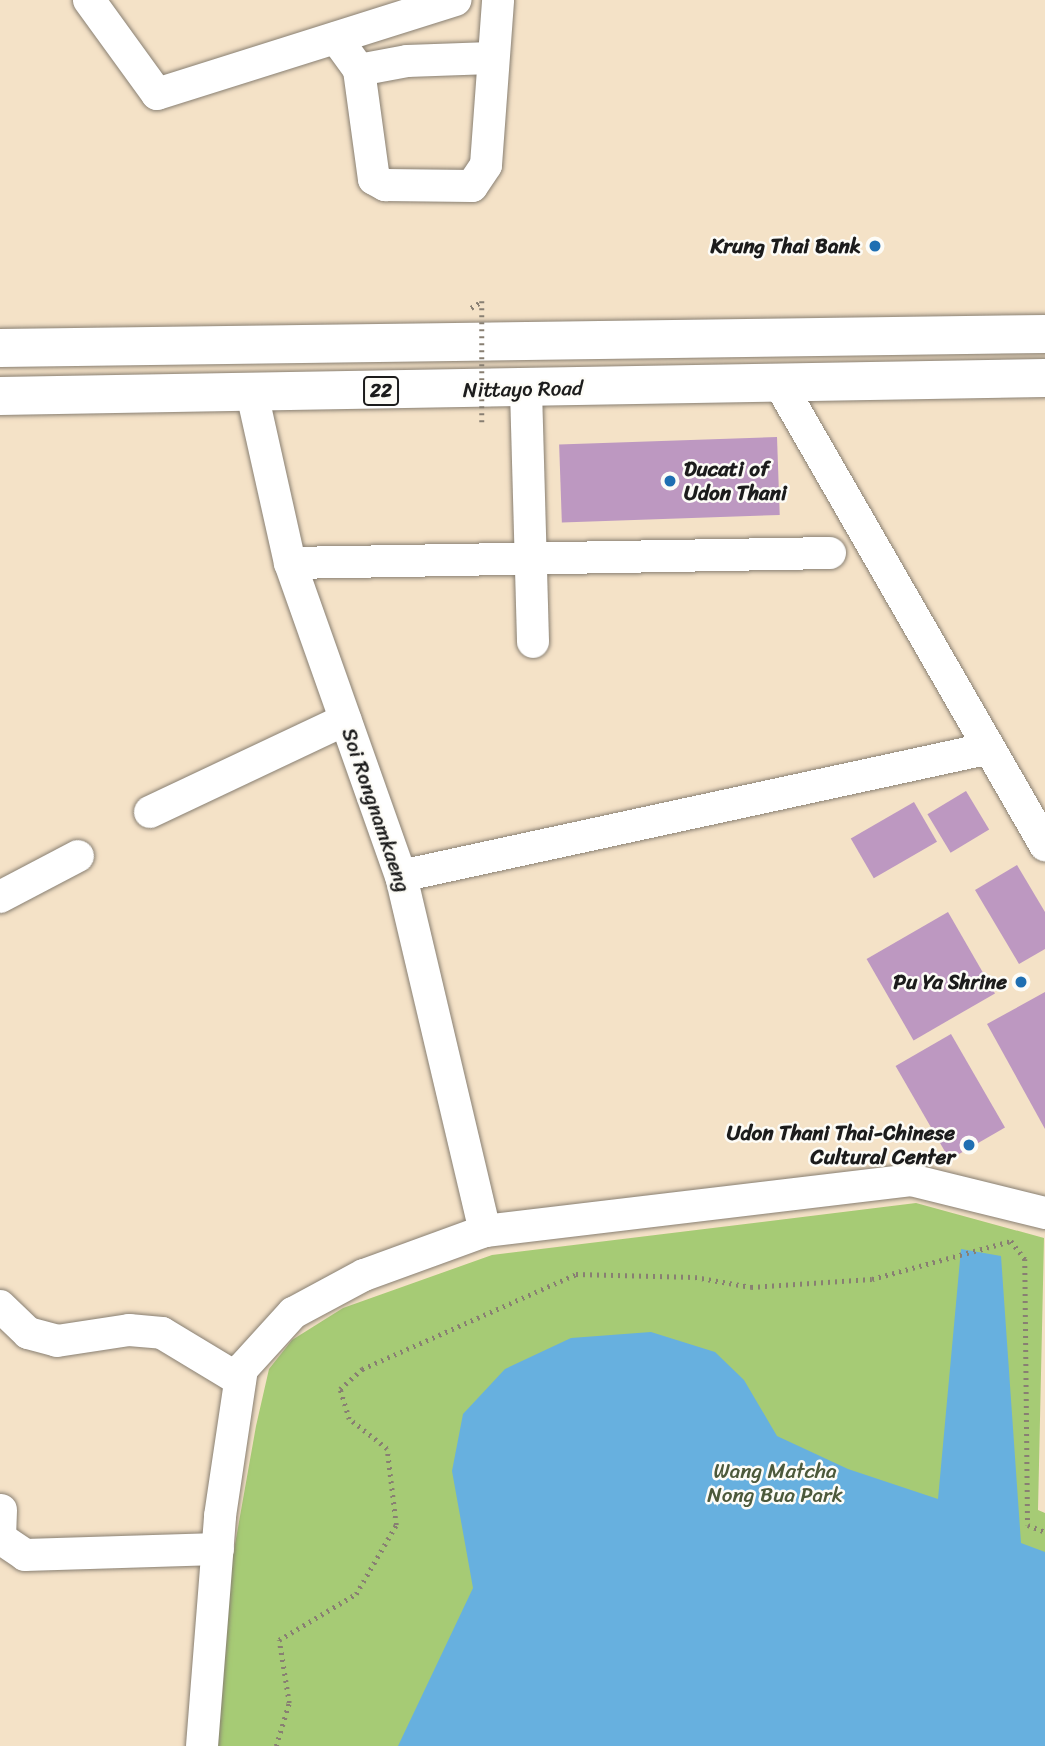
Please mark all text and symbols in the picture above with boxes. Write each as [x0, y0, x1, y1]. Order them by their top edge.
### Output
place label: Krung Thai Bank [710, 233, 861, 259]
marker: Krung Thai Bank [867, 238, 883, 254]
street label: Nittayo Road [463, 375, 583, 403]
road number: 22 [362, 376, 400, 406]
place label: Ducati of Udon Thani [684, 456, 787, 506]
marker: Ducati of Udon Thani [662, 473, 678, 489]
street label: Soi Rongnamkaeng [336, 724, 416, 896]
place label: Pu Ya Shrine [891, 969, 1007, 995]
marker: Pu Ya Shrine [1013, 974, 1029, 990]
place label: Udon Thani Thai-Chinese Cultural Center [725, 1120, 955, 1170]
marker: Udon Thani Thai-Chinese Cultural Center [961, 1137, 977, 1153]
park label: Wang Matcha Nong Bua Park [707, 1458, 843, 1508]

